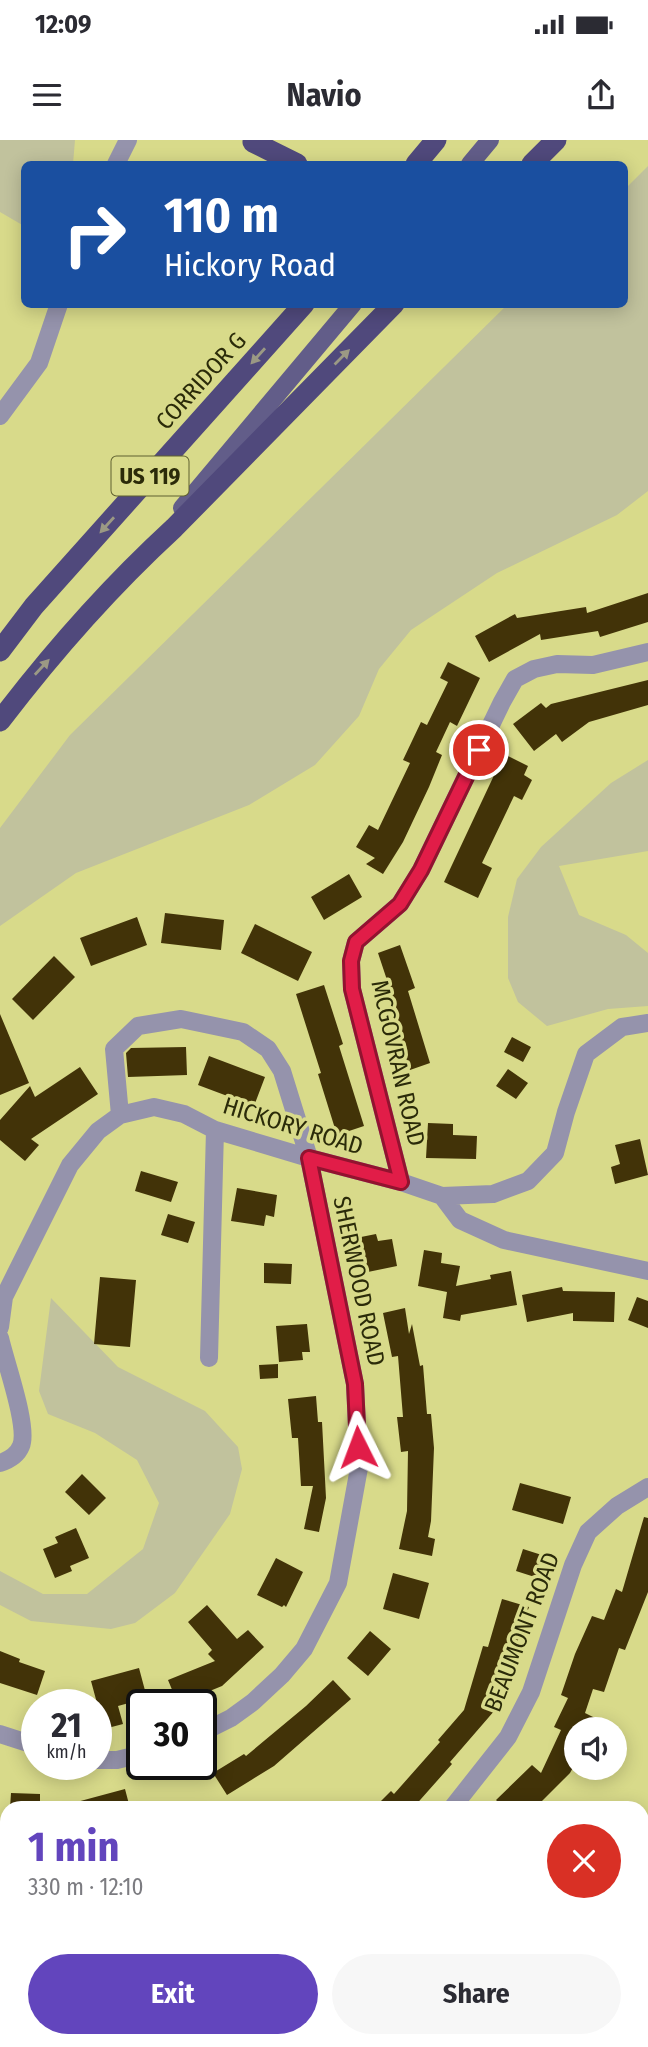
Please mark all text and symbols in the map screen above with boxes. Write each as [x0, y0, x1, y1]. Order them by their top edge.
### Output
text: 12:09 [35, 9, 91, 40]
icon: menu [28, 76, 66, 114]
text: Navio [286, 76, 362, 114]
icon: share [582, 76, 620, 114]
text: 110 m [164, 186, 279, 245]
icon: right [49, 189, 140, 280]
text: Hickory Road [164, 246, 336, 284]
street label: CORRIDOR G [150, 327, 252, 435]
one-way arrow [251, 347, 267, 364]
one-way arrow [333, 349, 350, 366]
road number: US 119 [111, 456, 188, 496]
one-way arrow [99, 516, 115, 533]
one-way arrow [34, 659, 50, 676]
pin [449, 720, 509, 780]
icon: arrive [460, 731, 498, 769]
street label: MCGOVRAN ROAD [365, 977, 431, 1149]
street label: HICKORY ROAD [220, 1091, 366, 1161]
street label: SHERWOOD ROAD [327, 1194, 391, 1368]
position arrow [321, 1410, 395, 1484]
street label: BEAUMONT ROAD [479, 1548, 565, 1716]
speed limit sign: 30 [126, 1689, 217, 1780]
text: 21 [51, 1704, 82, 1746]
map controls [564, 1717, 627, 1780]
button: sound [564, 1717, 627, 1780]
text: km/h [46, 1741, 87, 1763]
text: 1 min [28, 1822, 119, 1872]
button: close [547, 1824, 621, 1898]
text: 330 m · 12:10 [28, 1873, 144, 1901]
button: Exit [28, 1954, 318, 2034]
button: Share [332, 1954, 621, 2034]

